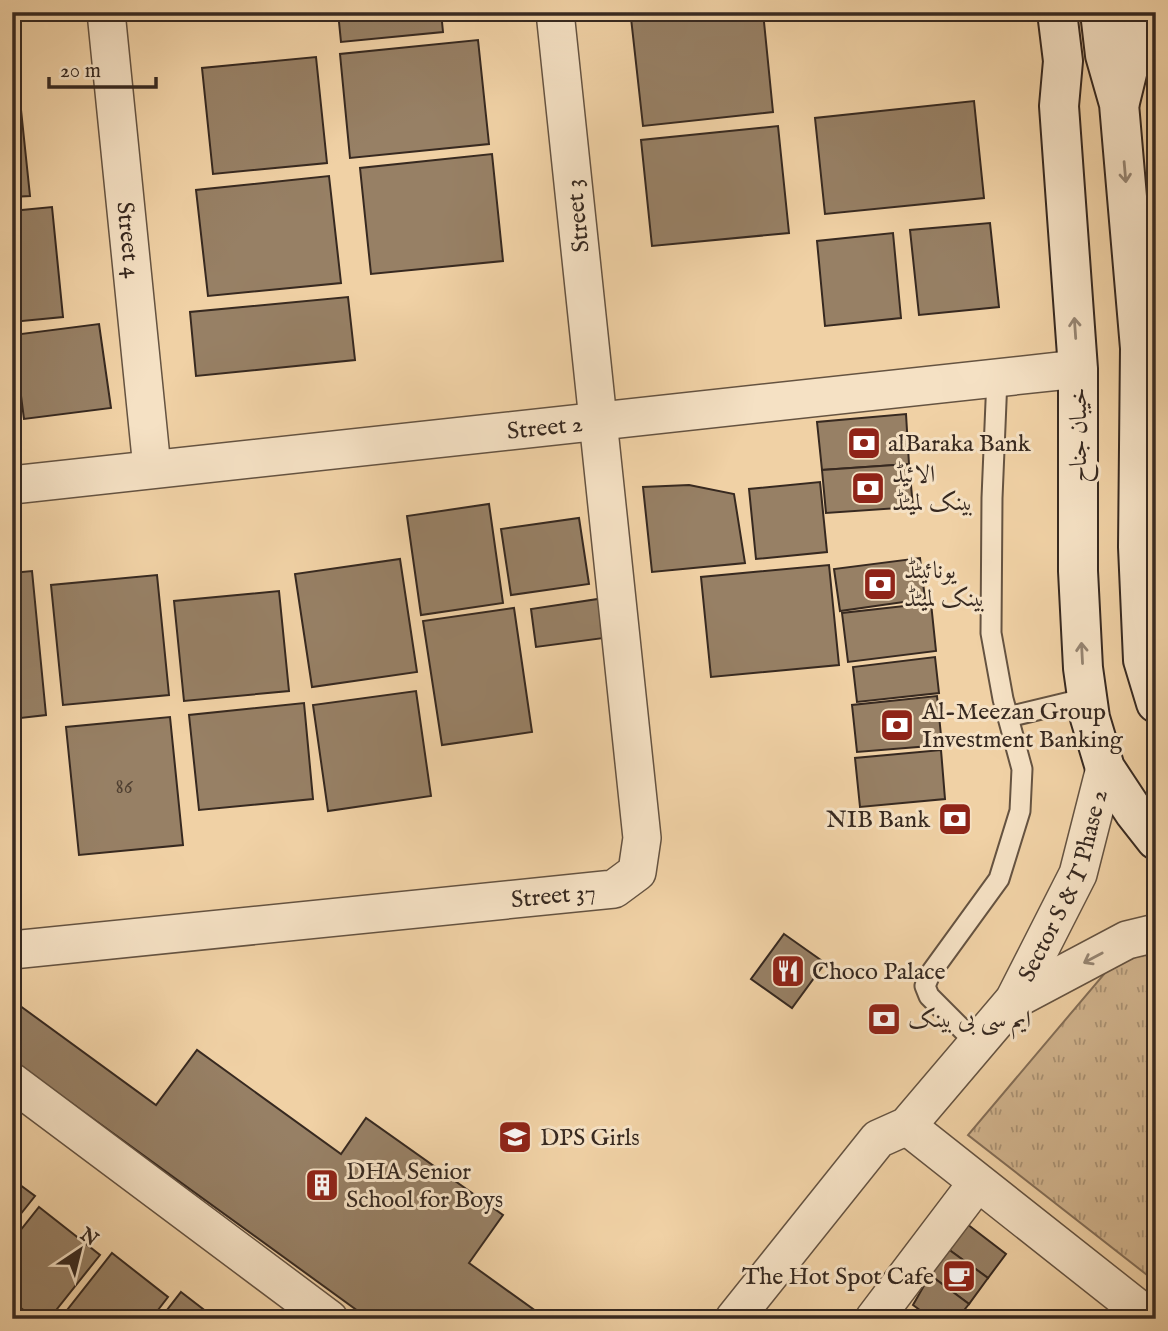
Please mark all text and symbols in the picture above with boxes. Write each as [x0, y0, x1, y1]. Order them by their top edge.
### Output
scale bar [49, 46, 156, 90]
text: 20 m [60, 58, 101, 85]
one-way arrow [1119, 160, 1132, 182]
street label: Street 3 [559, 178, 598, 254]
street label: Street 4 [108, 200, 147, 280]
one-way arrow [1068, 317, 1081, 340]
street label: خیبان جناح [1064, 388, 1099, 482]
street label: Street 2 [505, 409, 585, 448]
bank icon: alBaraka Bank [845, 424, 883, 462]
place label: alBaraka Bank [888, 429, 1031, 460]
place label: الائیڈ بینک لمیٹڈ [892, 460, 973, 519]
bank icon: الائیڈ بینک لمیٹڈ [849, 469, 887, 507]
place label: یونائیٹڈ بینک لمیٹڈ [904, 556, 985, 615]
bank icon: یونائیٹڈ بینک لمیٹڈ [861, 565, 899, 603]
one-way arrow [1075, 642, 1088, 665]
place label: Al-Meezan Group Investment Banking [921, 697, 1124, 756]
bank icon: Al-Meezan Group Investment Banking [878, 706, 916, 744]
house number: 86 [115, 774, 134, 801]
street label: Sector S & T Phase 2 [1012, 786, 1116, 987]
bank icon: NIB Bank [936, 800, 974, 838]
place label: NIB Bank [826, 805, 930, 836]
street label: Street 37 [509, 877, 597, 916]
restaurant icon: Choco Palace [769, 952, 807, 990]
one-way arrow [1083, 952, 1104, 966]
place label: Choco Palace [812, 957, 946, 988]
bank icon: ایم سی بی بینک [865, 1000, 903, 1038]
place label: ایم سی بی بینک [908, 1005, 1031, 1040]
school or university icon: DPS Girls [496, 1118, 534, 1156]
place label: DPS Girls [540, 1123, 640, 1154]
place label: DHA Senior School for Boys [346, 1157, 503, 1216]
building icon: DHA Senior School for Boys [303, 1166, 341, 1204]
north arrow [46, 1216, 116, 1286]
text: N [74, 1223, 103, 1253]
cafe icon: The Hot Spot Cafe [940, 1257, 978, 1295]
place label: The Hot Spot Cafe [742, 1262, 934, 1293]

